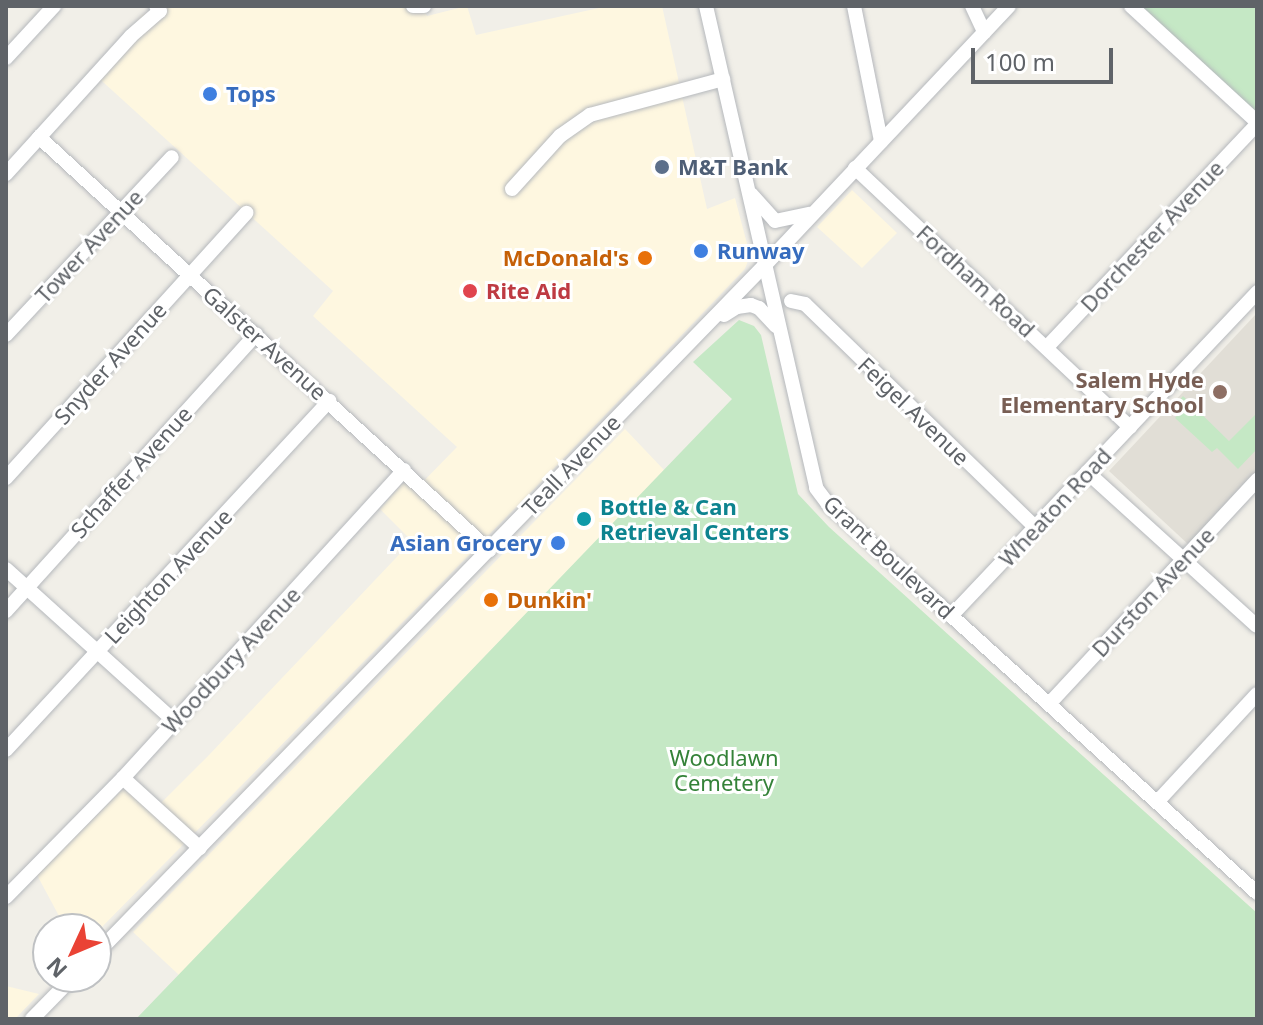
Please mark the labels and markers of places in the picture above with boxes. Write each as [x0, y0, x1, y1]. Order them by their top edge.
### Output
place label: Tops [226, 81, 276, 107]
marker: Tops [201, 85, 219, 103]
place label: M&T Bank [678, 154, 788, 180]
marker: M&T Bank [653, 158, 671, 176]
place label: Runway [717, 238, 805, 264]
marker: Runway [692, 242, 710, 260]
place label: McDonald's [503, 245, 629, 271]
marker: McDonald's [636, 249, 654, 267]
place label: Rite Aid [486, 278, 571, 304]
marker: Rite Aid [461, 282, 479, 300]
place label: Salem Hyde Elementary School [1000, 366, 1204, 418]
marker: Salem Hyde Elementary School [1211, 383, 1229, 401]
place label: Bottle & Can Retrieval Centers [600, 493, 789, 544]
marker: Bottle & Can Retrieval Centers [575, 510, 593, 528]
place label: Asian Grocery [390, 530, 542, 556]
marker: Asian Grocery [549, 534, 567, 552]
place label: Dunkin' [507, 587, 592, 613]
marker: Dunkin' [482, 591, 500, 609]

